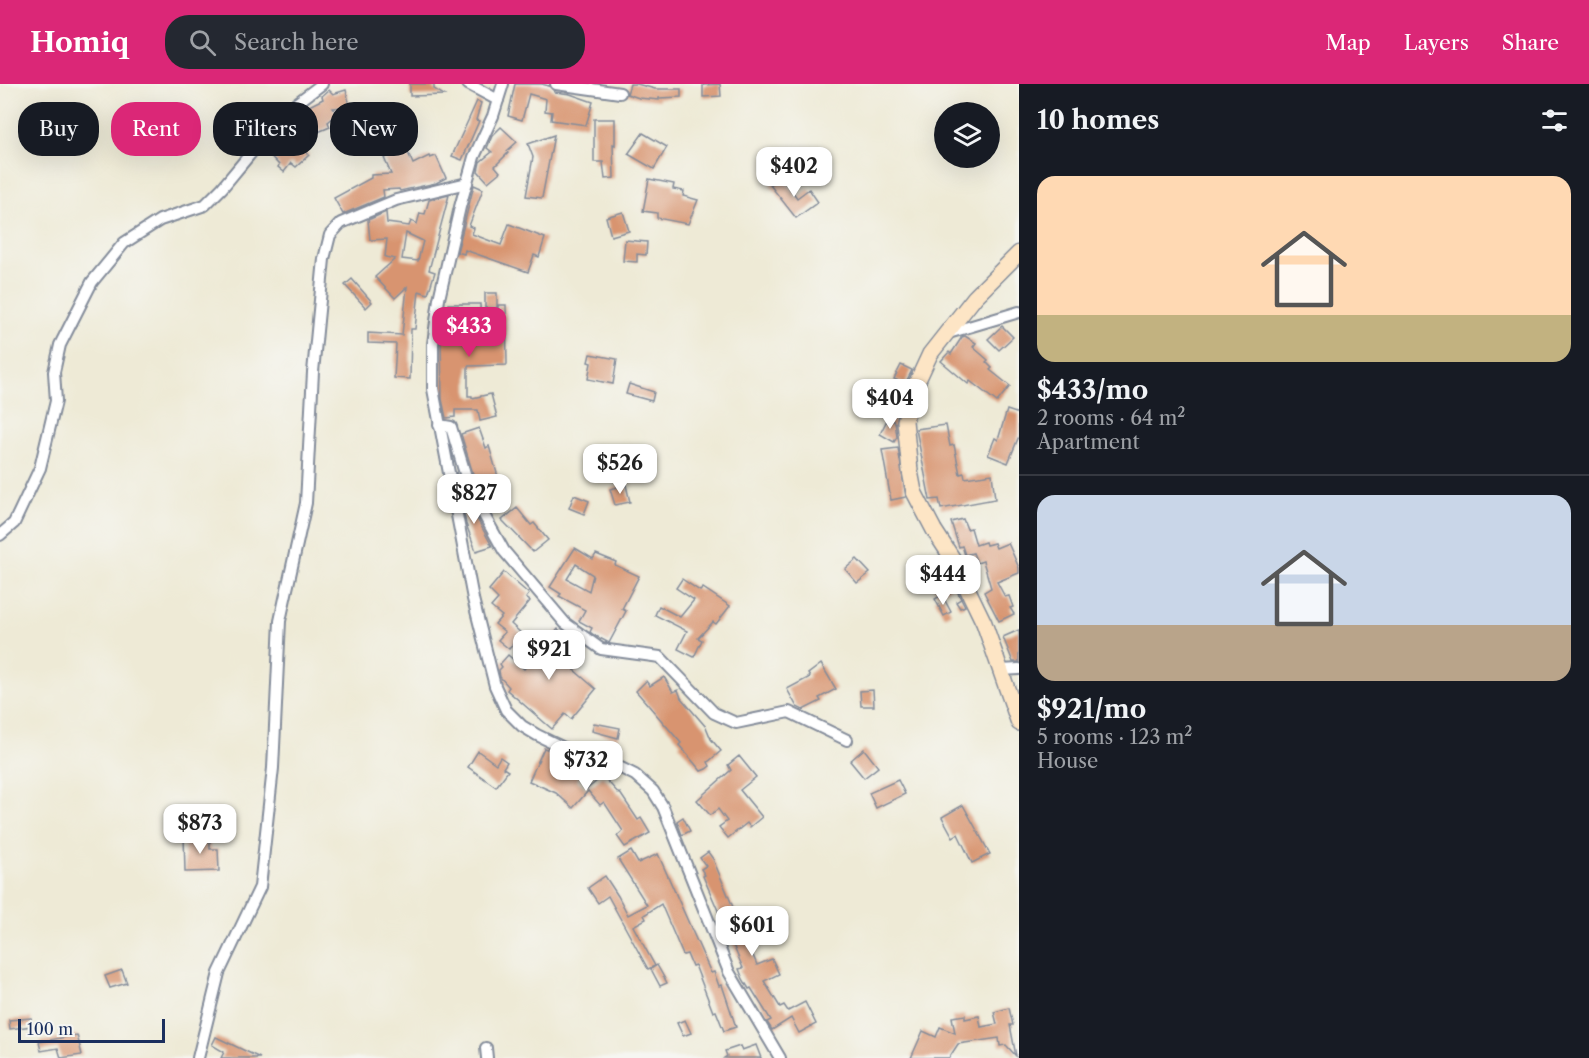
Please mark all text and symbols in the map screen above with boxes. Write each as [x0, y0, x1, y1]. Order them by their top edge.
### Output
search box [165, 15, 585, 69]
text: Homiq [30, 25, 129, 59]
icon: search [186, 26, 219, 59]
text: Search here [234, 29, 359, 56]
text: Map [1326, 30, 1371, 55]
text: Layers [1404, 30, 1469, 55]
text: Share [1502, 30, 1559, 55]
chip: Buy [18, 102, 99, 156]
chip: Rent [111, 102, 201, 156]
chip: Filters [213, 102, 318, 156]
chip: New [330, 102, 418, 156]
map controls [934, 102, 1000, 168]
button: layers [934, 102, 1000, 168]
text: 10 homes [1037, 104, 1159, 136]
icon: filters [1538, 104, 1571, 137]
pin: $402 [758, 147, 830, 198]
text: $402 [770, 154, 818, 178]
icon: home [1250, 215, 1358, 323]
pin: $433 [433, 307, 505, 358]
text: $433 [446, 314, 492, 338]
text: $433/mo [1037, 374, 1148, 406]
pin: $404 [854, 379, 926, 430]
text: $404 [866, 386, 914, 410]
text: 2 rooms · 64 m² [1037, 406, 1186, 430]
text: Apartment [1037, 430, 1140, 454]
pin: $526 [584, 444, 656, 495]
text: $526 [597, 451, 643, 475]
pin: $827 [438, 474, 510, 525]
text: $827 [451, 481, 497, 505]
icon: home [1250, 534, 1358, 642]
pin: $444 [907, 555, 979, 606]
text: $444 [920, 562, 966, 586]
pin: $921 [513, 630, 585, 681]
text: $921 [527, 637, 571, 661]
text: $921/mo [1037, 693, 1146, 725]
text: 5 rooms · 123 m² [1037, 725, 1193, 749]
pin: $732 [550, 741, 622, 792]
text: $732 [564, 748, 608, 772]
text: House [1037, 749, 1098, 773]
pin: $873 [164, 804, 236, 855]
text: $873 [177, 811, 223, 835]
pin: $601 [716, 906, 788, 957]
text: $601 [730, 913, 774, 937]
scale bar [18, 1016, 165, 1044]
text: 100 m [27, 1019, 73, 1039]

